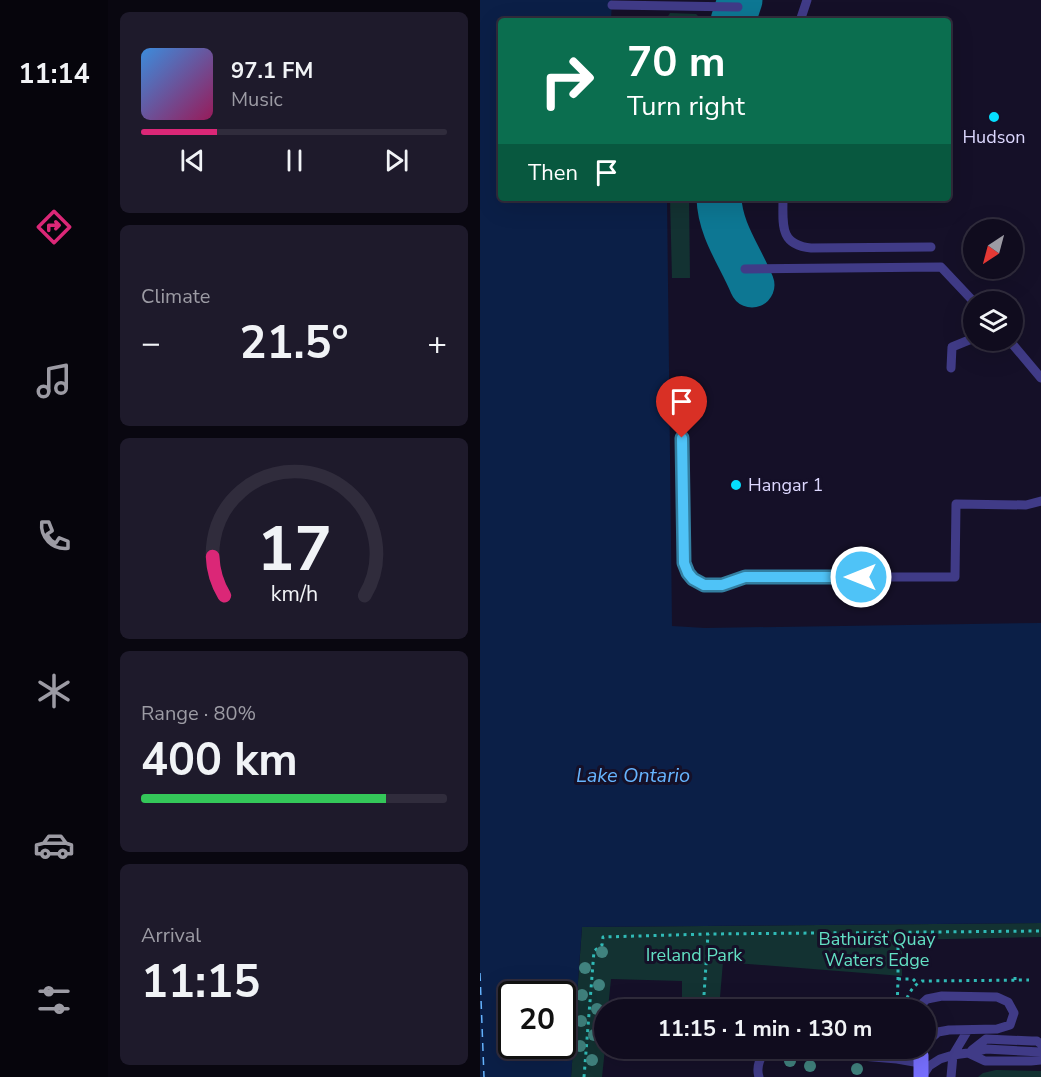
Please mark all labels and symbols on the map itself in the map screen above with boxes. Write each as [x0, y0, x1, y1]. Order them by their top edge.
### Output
marker: Hudson [987, 110, 1001, 124]
place label: Hudson [962, 125, 1026, 149]
north arrow [963, 219, 1023, 279]
pin [656, 376, 707, 438]
place label: Hangar 1 [748, 473, 823, 497]
marker: Hangar 1 [729, 478, 743, 492]
position arrow [829, 545, 893, 609]
water label: Lake Ontario [576, 762, 690, 789]
park label: Bathurst Quay Waters Edge [819, 927, 936, 972]
park label: Ireland Park [646, 943, 743, 967]
speed limit sign: 20 [498, 981, 576, 1059]

